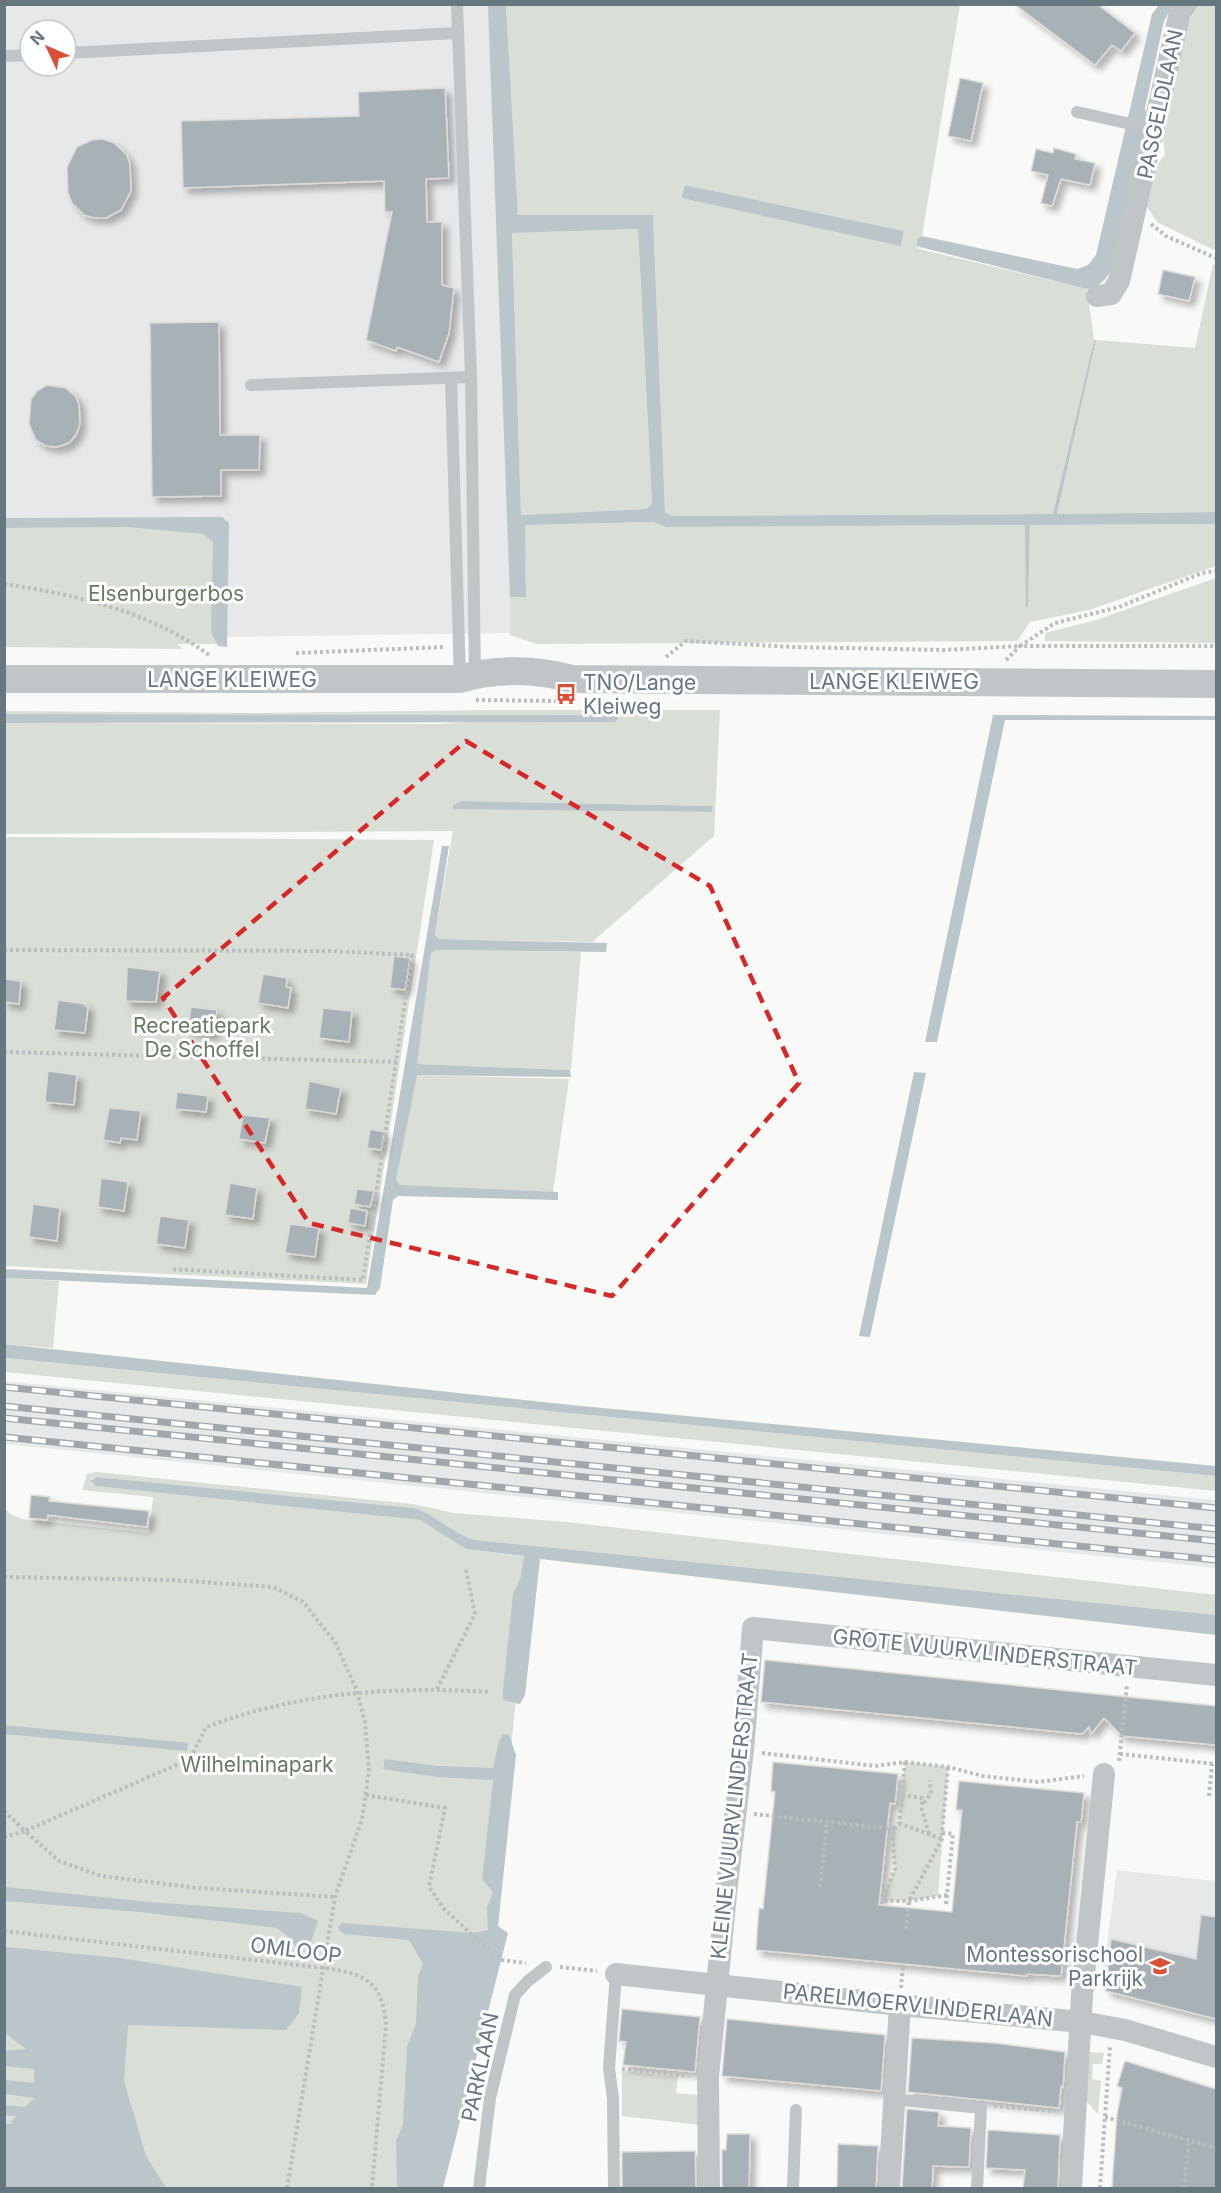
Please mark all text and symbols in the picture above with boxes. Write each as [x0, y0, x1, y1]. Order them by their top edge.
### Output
north arrow [18, 18, 78, 78]
text: N [26, 26, 49, 49]
street label: PASGELDLAAN [1132, 27, 1188, 181]
park label: Elsenburgerbos [88, 581, 244, 606]
street label: LANGE KLEIWEG [147, 667, 317, 692]
street label: LANGE KLEIWEG [809, 669, 979, 694]
place label: TNO/Lange Kleiweg [583, 670, 696, 719]
bus stop icon: TNO/Lange Kleiweg [554, 682, 578, 706]
park label: Recreatiepark De Schoffel [133, 1013, 272, 1062]
street label: GROTE VUURVLINDERSTRAAT [831, 1624, 1139, 1680]
street label: KLEINE VUURVLINDERSTRAAT [705, 1651, 763, 1961]
park label: Wilhelminapark [181, 1752, 334, 1777]
street label: OMLOOP [249, 1932, 343, 1968]
place label: Montessorischool Parkrijk [966, 1942, 1143, 1991]
school or university icon: Montessorischool Parkrijk [1148, 1954, 1172, 1978]
street label: PARELMOERVLINDERLAAN [782, 1978, 1054, 2032]
street label: PARKLAAN [456, 2010, 504, 2124]

